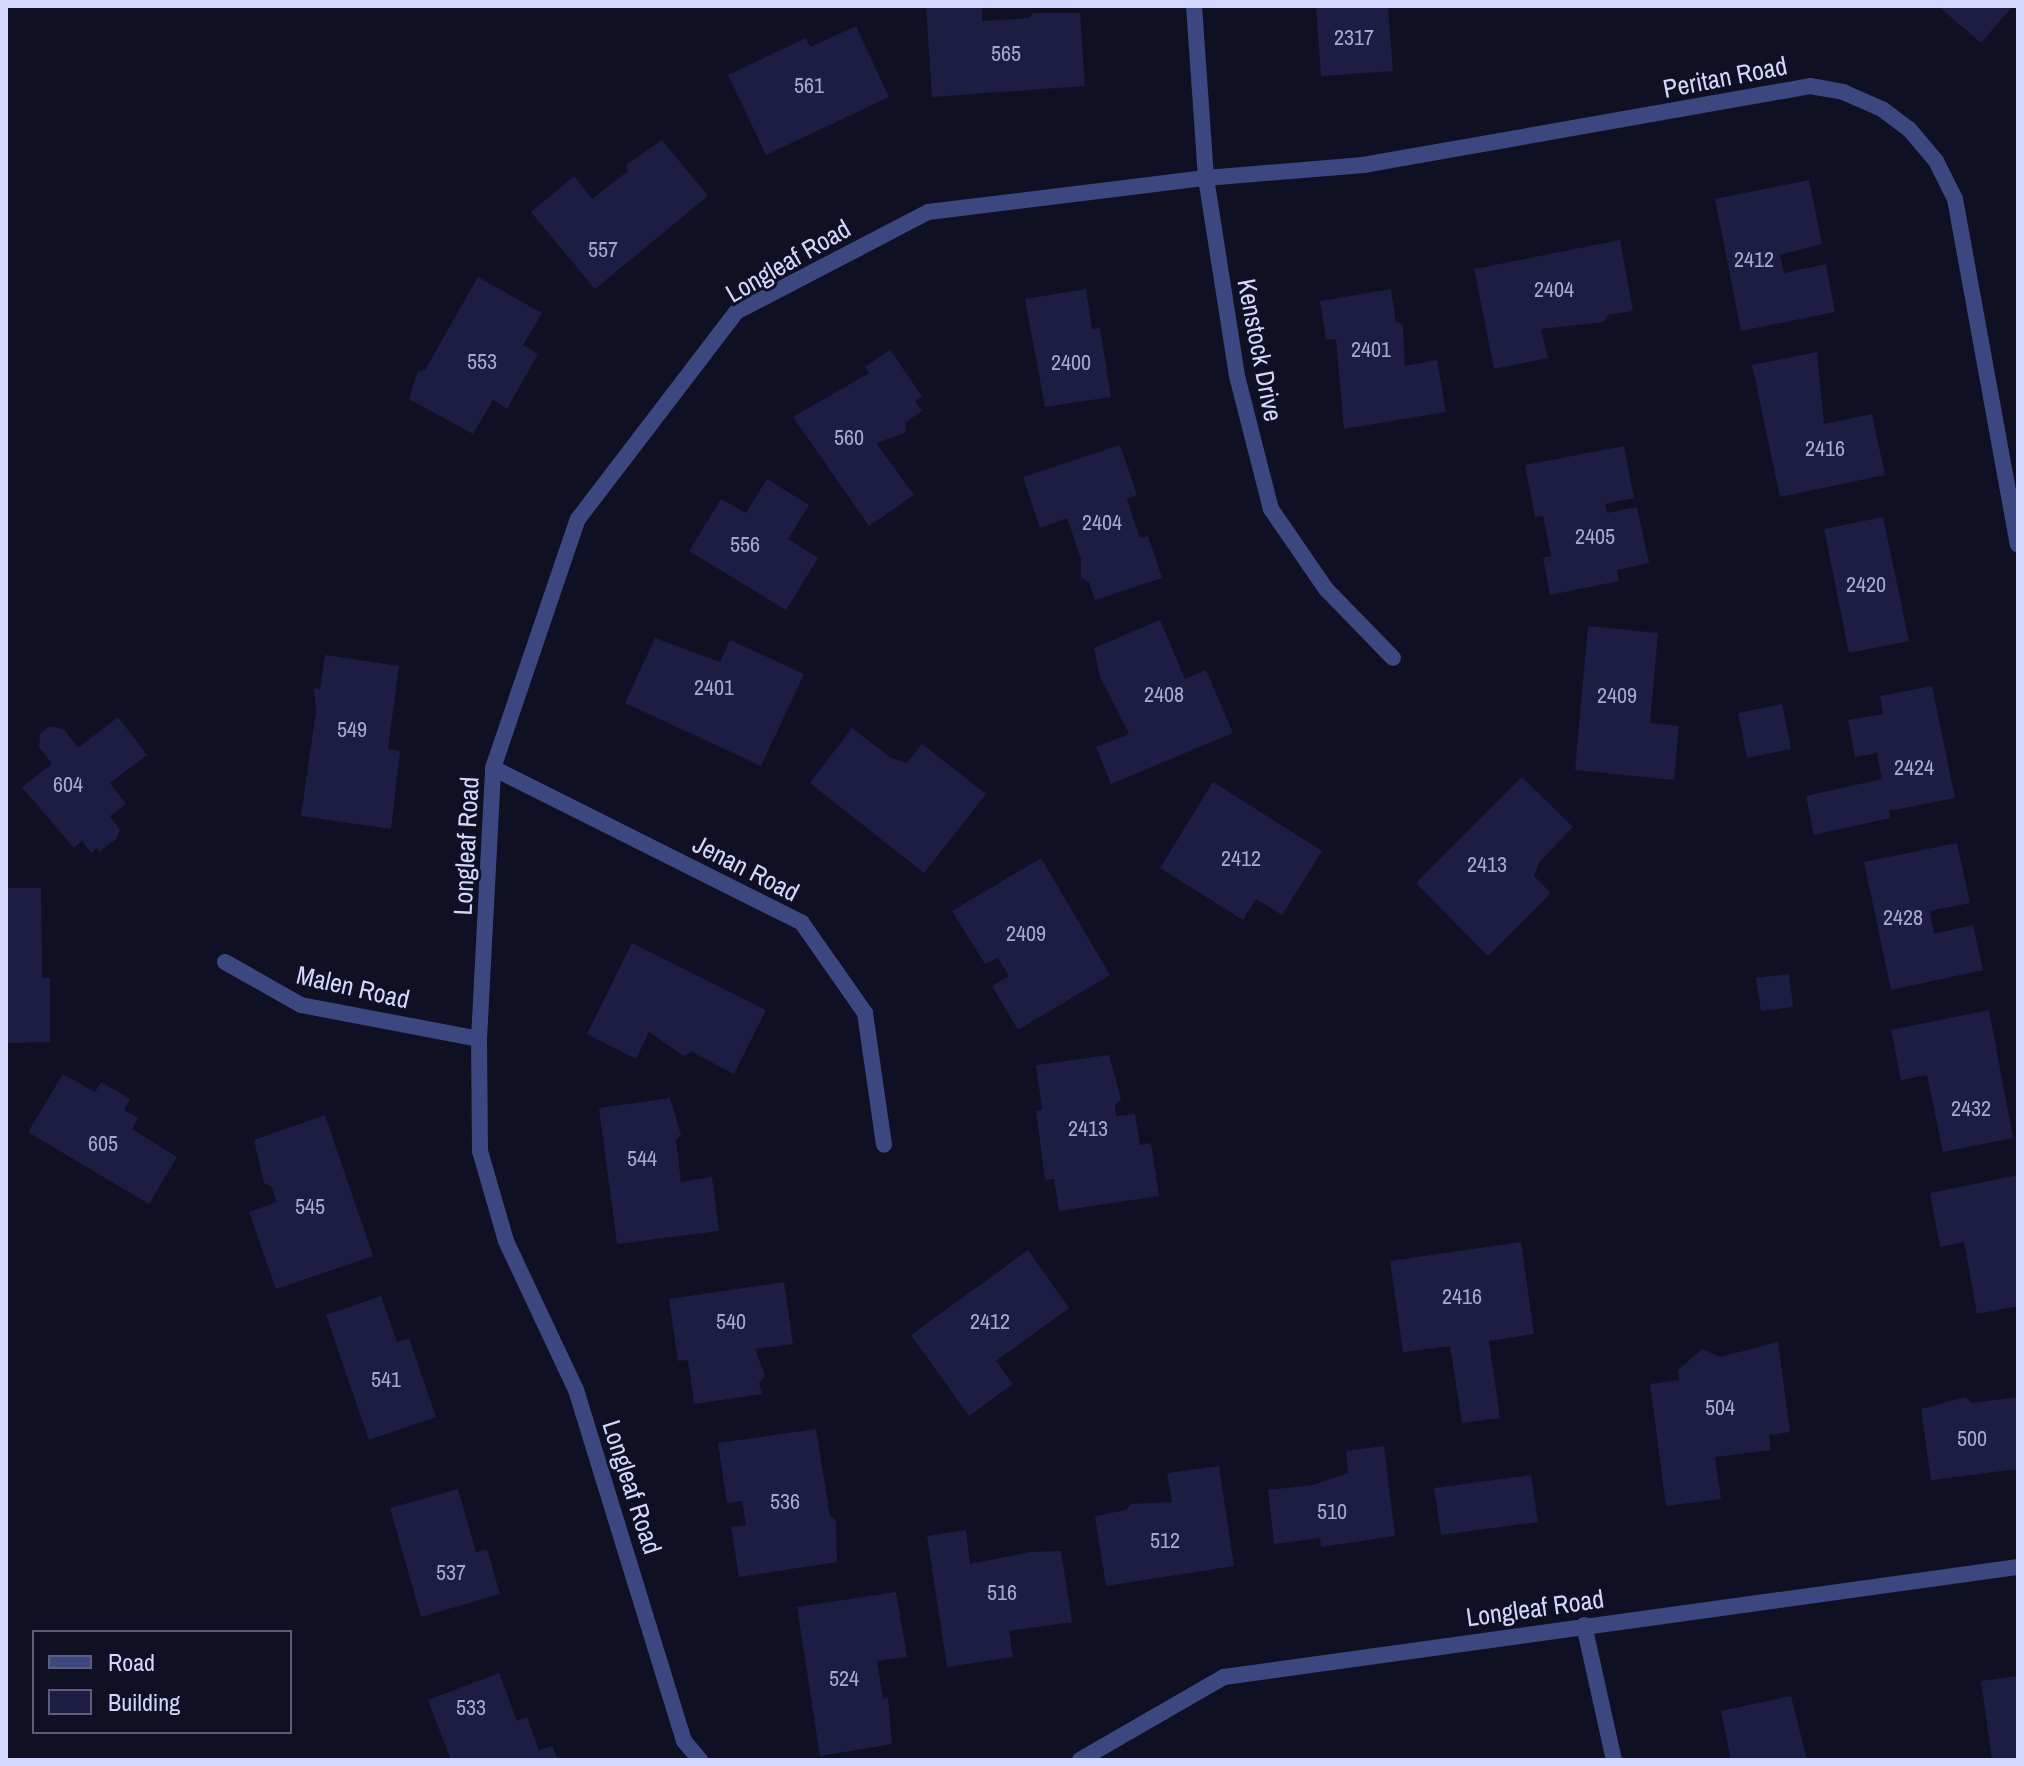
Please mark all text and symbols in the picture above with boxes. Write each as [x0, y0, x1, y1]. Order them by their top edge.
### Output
house number: 2317 [1334, 25, 1374, 51]
house number: 565 [991, 41, 1021, 67]
street label: Peritan Road [1660, 50, 1790, 104]
house number: 561 [794, 73, 824, 99]
street label: Longleaf Road [720, 213, 856, 309]
house number: 557 [588, 237, 618, 263]
house number: 2412 [1734, 247, 1774, 273]
street label: Kenstock Drive [1231, 276, 1289, 424]
house number: 2404 [1534, 277, 1574, 303]
house number: 2401 [1351, 337, 1391, 363]
house number: 553 [467, 349, 497, 375]
house number: 2400 [1051, 350, 1091, 376]
house number: 560 [834, 425, 864, 451]
house number: 2416 [1805, 436, 1845, 462]
house number: 2404 [1082, 510, 1122, 536]
house number: 2405 [1575, 524, 1615, 550]
house number: 556 [730, 532, 760, 558]
house number: 2420 [1846, 572, 1886, 598]
house number: 2401 [694, 675, 734, 701]
house number: 2408 [1144, 682, 1184, 708]
house number: 2409 [1597, 683, 1637, 709]
house number: 549 [337, 717, 367, 743]
house number: 2424 [1894, 755, 1934, 781]
house number: 604 [53, 772, 83, 798]
street label: Longleaf Road [447, 776, 485, 916]
street label: Jenan Road [688, 828, 804, 908]
house number: 2412 [1221, 846, 1261, 872]
house number: 2413 [1467, 852, 1507, 878]
house number: 2428 [1883, 905, 1923, 931]
house number: 2409 [1006, 921, 1046, 947]
street label: Malen Road [293, 959, 413, 1015]
house number: 2432 [1951, 1096, 1991, 1122]
house number: 2413 [1068, 1116, 1108, 1142]
house number: 605 [88, 1131, 118, 1157]
house number: 544 [627, 1146, 657, 1172]
house number: 545 [295, 1194, 325, 1220]
house number: 2416 [1442, 1284, 1482, 1310]
house number: 540 [716, 1309, 746, 1335]
house number: 2412 [970, 1309, 1010, 1335]
house number: 541 [371, 1367, 401, 1393]
house number: 504 [1705, 1395, 1735, 1421]
street label: Longleaf Road [596, 1416, 668, 1558]
house number: 500 [1957, 1426, 1987, 1452]
house number: 536 [770, 1489, 800, 1515]
house number: 510 [1317, 1499, 1347, 1525]
house number: 512 [1150, 1528, 1180, 1554]
house number: 537 [436, 1560, 466, 1586]
house number: 516 [987, 1580, 1017, 1606]
street label: Longleaf Road [1464, 1583, 1606, 1633]
legend [32, 1630, 292, 1734]
text: Road [108, 1646, 155, 1678]
house number: 524 [829, 1666, 859, 1692]
text: Building [108, 1686, 180, 1718]
house number: 533 [456, 1695, 486, 1721]

